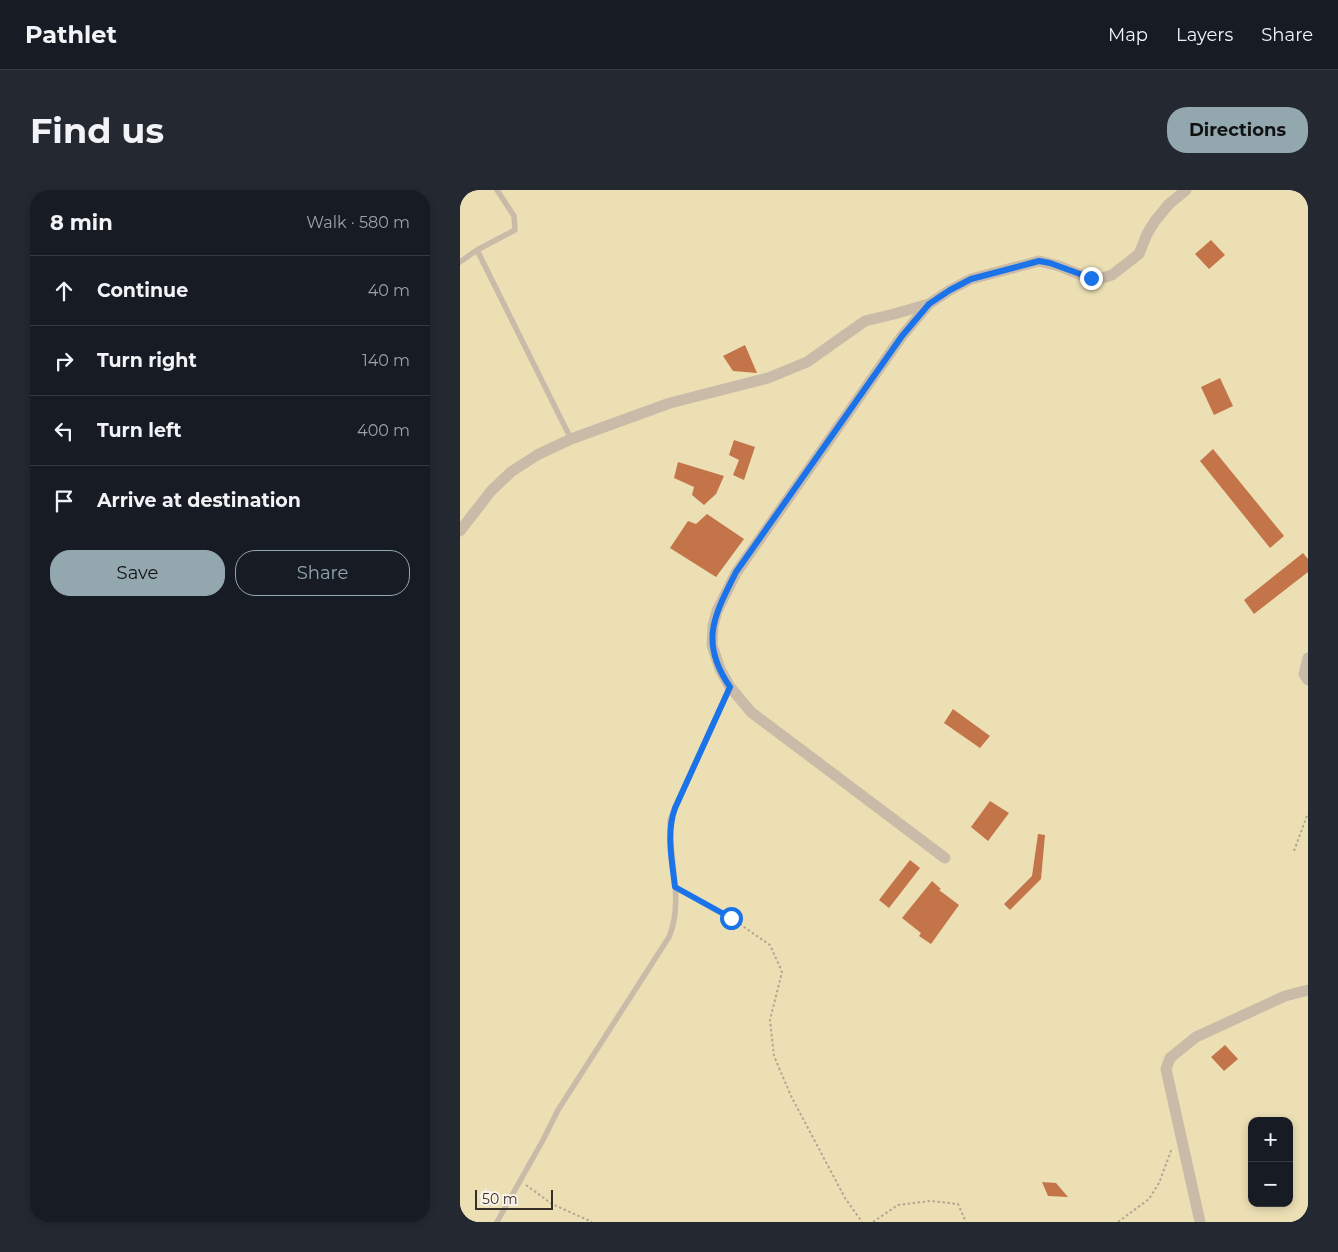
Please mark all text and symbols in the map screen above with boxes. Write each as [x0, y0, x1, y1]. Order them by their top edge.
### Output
text: Pathlet [25, 20, 117, 49]
text: Map [1108, 24, 1148, 46]
text: Layers [1176, 24, 1233, 46]
text: Share [1261, 24, 1313, 46]
button: Directions [1167, 107, 1308, 153]
text: Find us [30, 109, 164, 152]
text: 8 min [50, 210, 113, 235]
text: Walk · 580 m [306, 213, 410, 232]
route end [1080, 267, 1103, 290]
icon: ahead [50, 277, 78, 305]
text: Continue [97, 279, 188, 302]
text: 40 m [368, 281, 410, 300]
icon: right [50, 347, 78, 375]
text: Turn right [97, 349, 197, 372]
text: 140 m [362, 351, 410, 370]
icon: left [50, 417, 78, 445]
text: Turn left [97, 419, 182, 442]
text: 400 m [357, 421, 410, 440]
icon: arrive [50, 487, 78, 515]
text: Arrive at destination [97, 489, 301, 512]
button: Save [50, 550, 225, 596]
button: Share [235, 550, 410, 596]
route start [720, 907, 743, 930]
map controls [1248, 1117, 1293, 1207]
button: + [1248, 1117, 1293, 1162]
button: − [1248, 1162, 1293, 1207]
scale bar [475, 1187, 552, 1210]
text: 50 m [482, 1190, 518, 1208]

